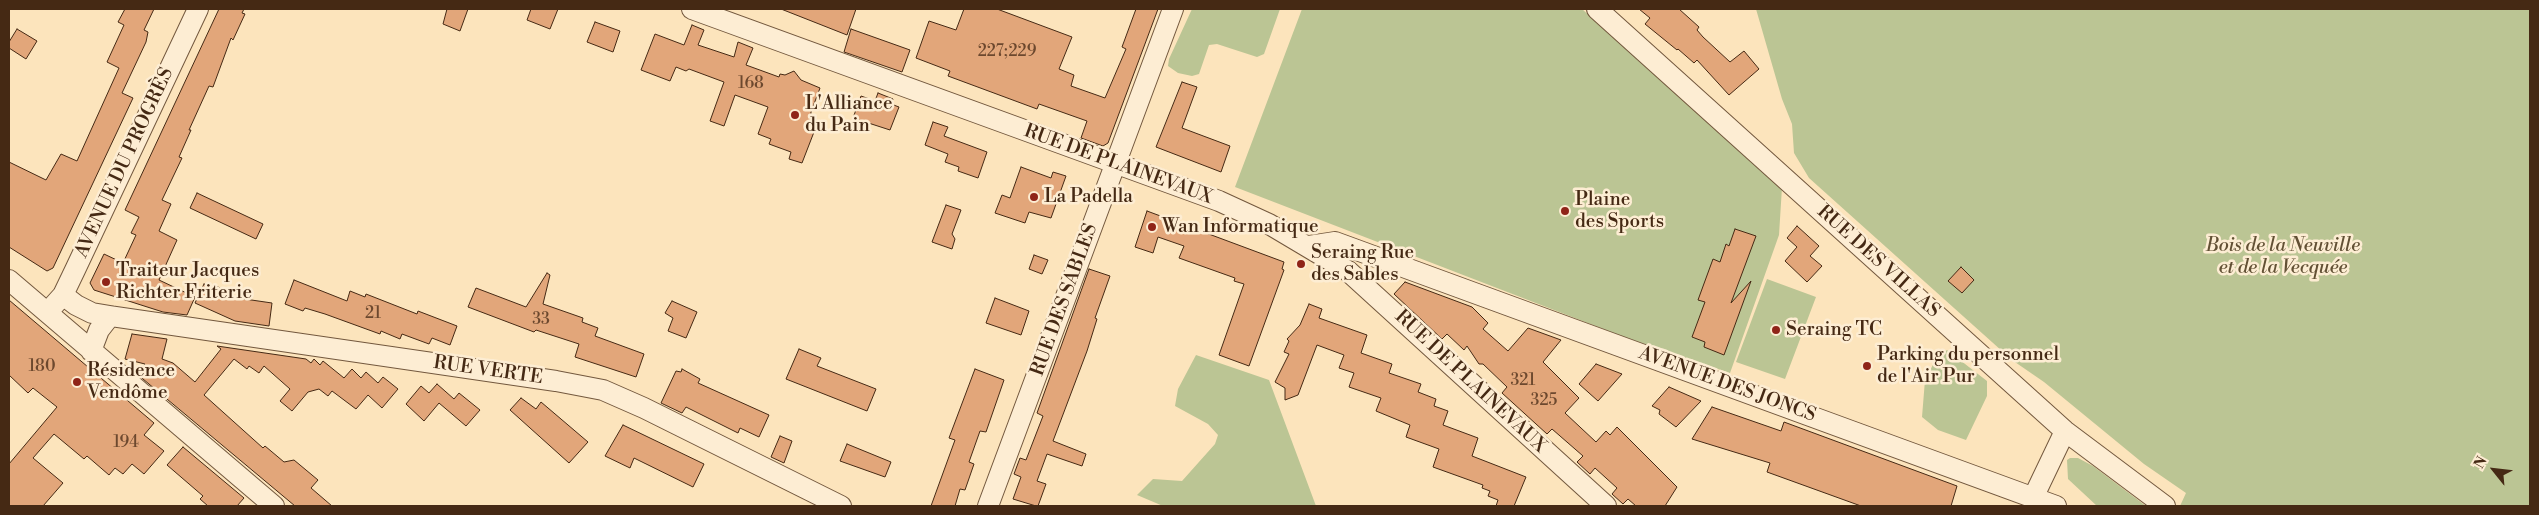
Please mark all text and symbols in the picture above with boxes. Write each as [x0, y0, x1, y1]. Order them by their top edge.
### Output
house number: 227;229 [978, 42, 1036, 62]
street label: AVENUE DU PROGRÈS [71, 64, 179, 262]
house number: 168 [738, 74, 764, 94]
place label: L'Alliance du Pain [805, 93, 893, 137]
marker: L'Alliance du Pain [789, 109, 801, 121]
street label: RUE DE PLAINEVAUX [1021, 120, 1215, 210]
place label: La Padella [1044, 186, 1133, 208]
place label: Plaine des Sports [1575, 189, 1664, 233]
marker: La Padella [1028, 191, 1040, 203]
street label: RUE DES VILLAS [1812, 201, 1944, 323]
marker: Plaine des Sports [1559, 205, 1571, 217]
place label: Wan Informatique [1162, 216, 1319, 238]
street label: RUE DES SABLES [1027, 221, 1103, 379]
marker: Wan Informatique [1146, 221, 1158, 233]
park label: Bois de la Neuville et de la Vecquée [2206, 235, 2360, 279]
place label: Seraing Rue des Sables [1311, 242, 1414, 286]
marker: Seraing Rue des Sables [1295, 258, 1307, 270]
place label: Traiteur Jacques Richter Friterie [116, 260, 259, 304]
marker: Traiteur Jacques Richter Friterie [100, 276, 112, 288]
house number: 21 [365, 304, 381, 324]
street label: RUE DE PLAINEVAUX [1390, 306, 1550, 458]
house number: 33 [532, 310, 550, 330]
place label: Seraing TC [1786, 319, 1882, 341]
marker: Seraing TC [1770, 324, 1782, 336]
street label: AVENUE DES JONCS [1635, 342, 1819, 428]
place label: Parking du personnel de l'Air Pur [1877, 344, 2059, 388]
street label: RUE VERTE [432, 352, 544, 390]
house number: 180 [29, 357, 55, 377]
place label: Résidence Vendôme [87, 360, 175, 404]
marker: Parking du personnel de l'Air Pur [1861, 360, 1873, 372]
house number: 321 [1510, 371, 1536, 391]
marker: Résidence Vendôme [71, 376, 83, 388]
house number: 325 [1531, 391, 1557, 411]
house number: 194 [113, 433, 139, 453]
north arrow [2469, 445, 2519, 495]
text: N [2470, 454, 2491, 472]

